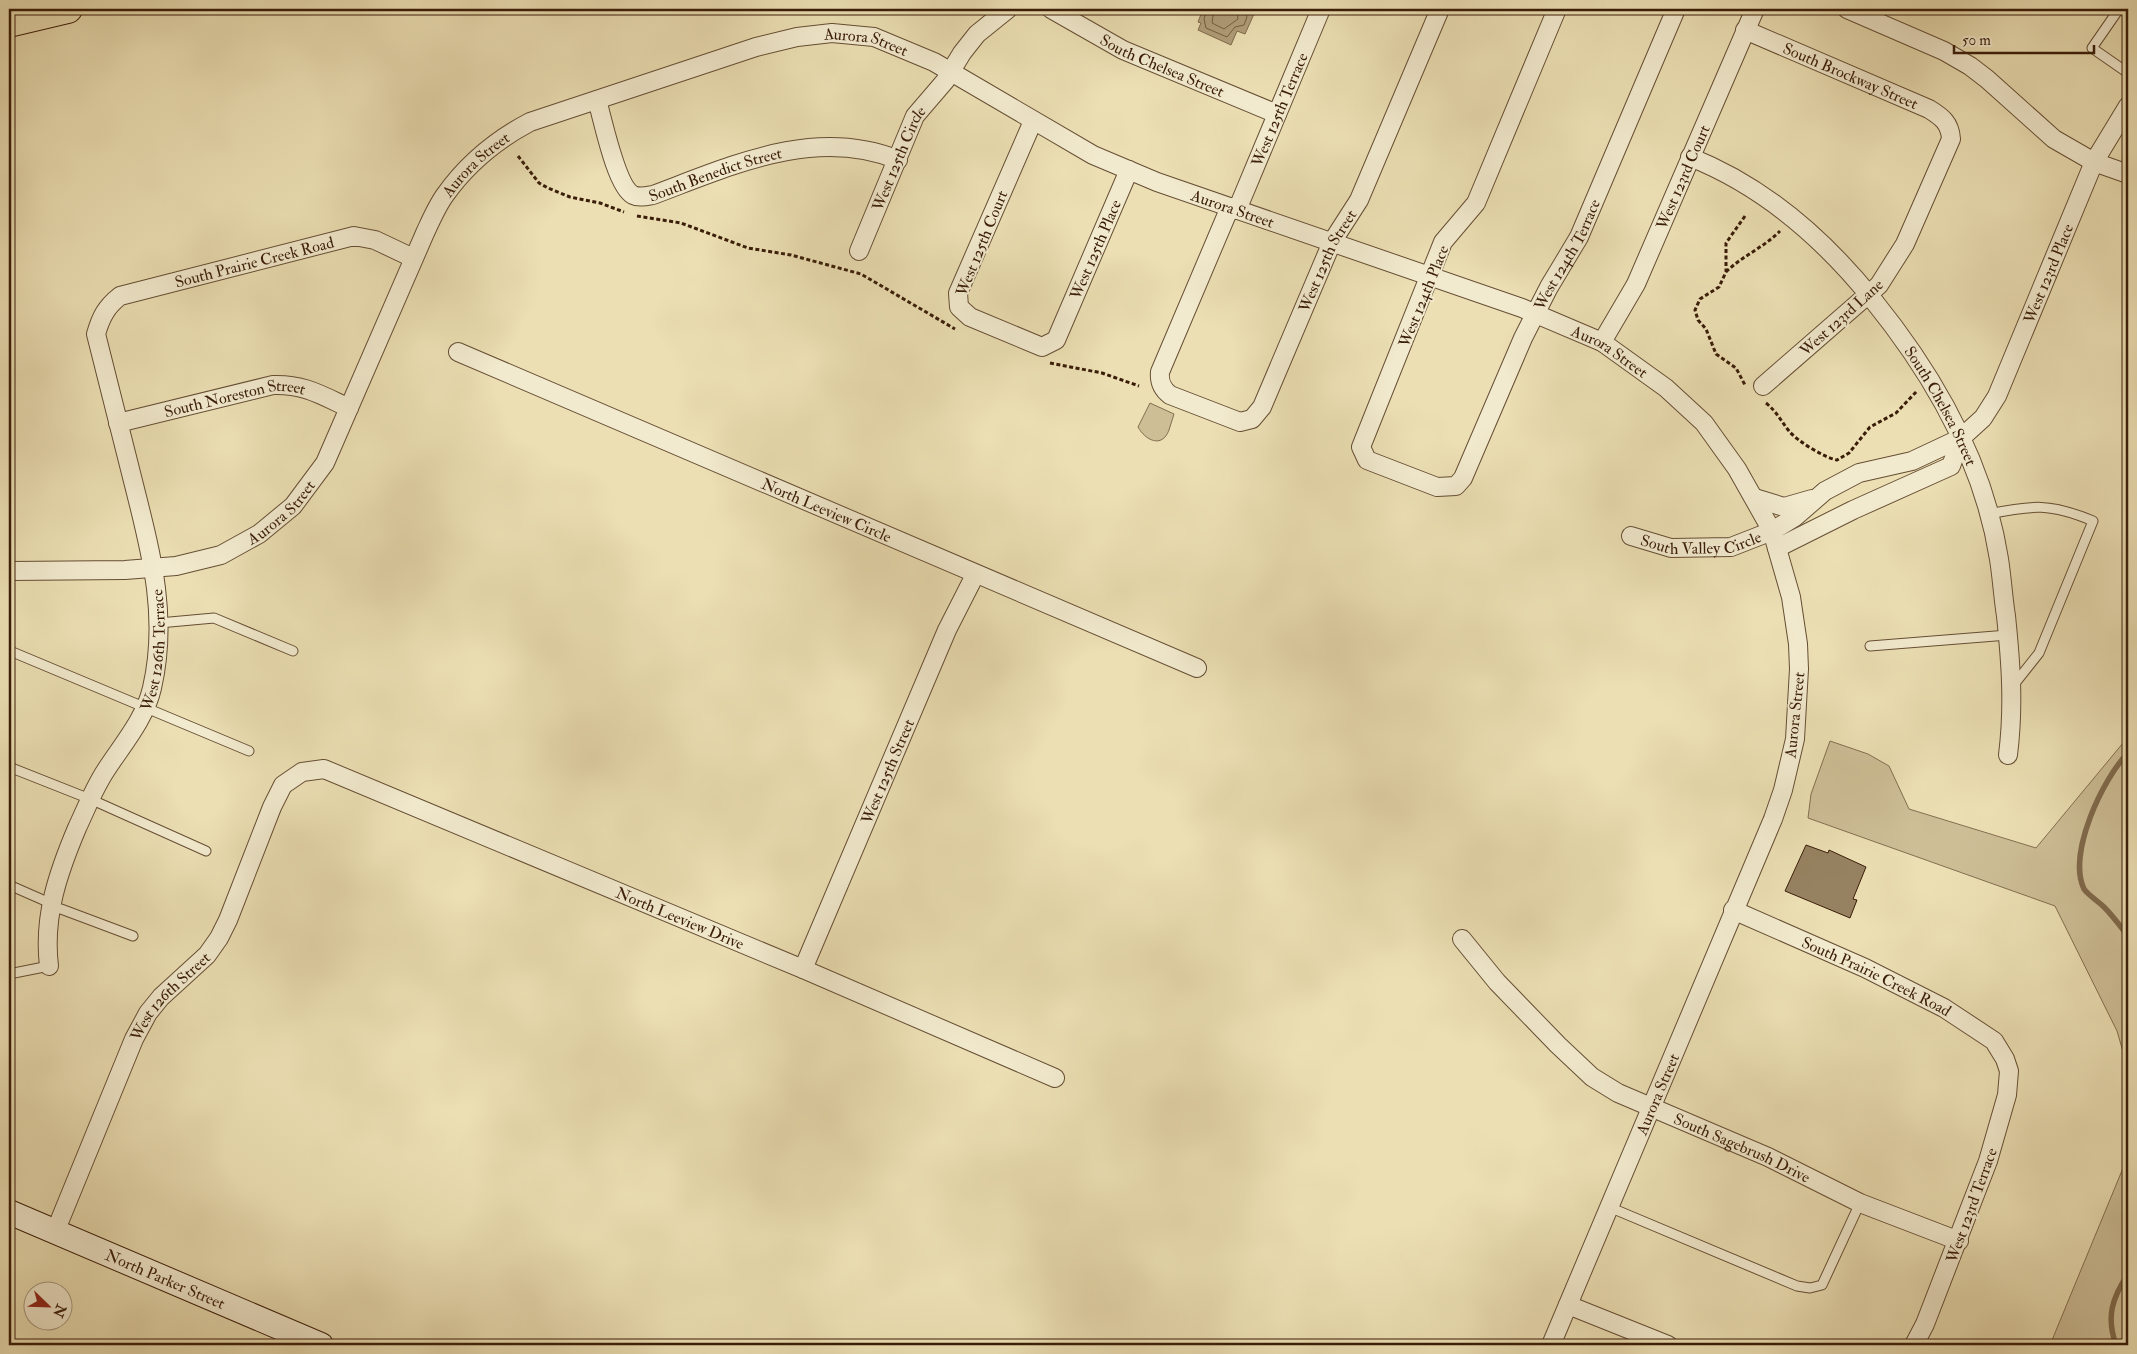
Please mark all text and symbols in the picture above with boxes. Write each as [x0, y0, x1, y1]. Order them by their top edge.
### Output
scale bar [1954, 22, 2094, 54]
street label: Aurora Street [822, 24, 911, 61]
street label: South Chelsea Street [1096, 30, 1227, 102]
text: 50 m [1962, 31, 1991, 50]
street label: South Brockway Street [1780, 38, 1921, 114]
street label: West 125th Terrace [1247, 50, 1313, 171]
street label: West 125th Circle [867, 102, 931, 215]
street label: West 123rd Court [1652, 122, 1715, 233]
street label: Aurora Street [437, 128, 514, 202]
street label: South Benedict Street [646, 143, 784, 207]
street label: Aurora Street [1187, 185, 1277, 233]
street label: West 125th Court [951, 188, 1012, 300]
street label: West 125th Place [1065, 196, 1126, 303]
street label: West 124th Terrace [1530, 196, 1605, 315]
street label: West 125th Street [1294, 206, 1361, 316]
street label: West 123rd Place [2019, 221, 2078, 327]
street label: South Prairie Creek Road [173, 233, 336, 293]
street label: West 124th Place [1394, 242, 1454, 351]
street label: West 123rd Lane [1795, 275, 1888, 361]
street label: Aurora Street [1567, 321, 1651, 383]
street label: South Chelsea Street [1900, 342, 1981, 469]
street label: South Noreston Street [162, 376, 308, 422]
street label: North Leeview Circle [758, 474, 895, 547]
street label: Aurora Street [243, 476, 320, 550]
street label: South Valley Circle [1638, 527, 1765, 559]
street label: West 126th Terrace [136, 588, 170, 715]
street label: Aurora Street [1780, 671, 1809, 760]
street label: West 125th Street [857, 716, 919, 828]
street label: North Leeview Drive [613, 883, 747, 954]
street label: South Prairie Creek Road [1798, 932, 1955, 1021]
street label: West 126th Street [126, 948, 215, 1045]
street label: Aurora Street [1631, 1051, 1684, 1139]
street label: South Sagebrush Drive [1670, 1109, 1814, 1188]
street label: West 123rd Terrace [1942, 1145, 2002, 1266]
street label: North Parker Street [102, 1245, 228, 1314]
north arrow [22, 1282, 72, 1332]
text: N [49, 1301, 70, 1320]

